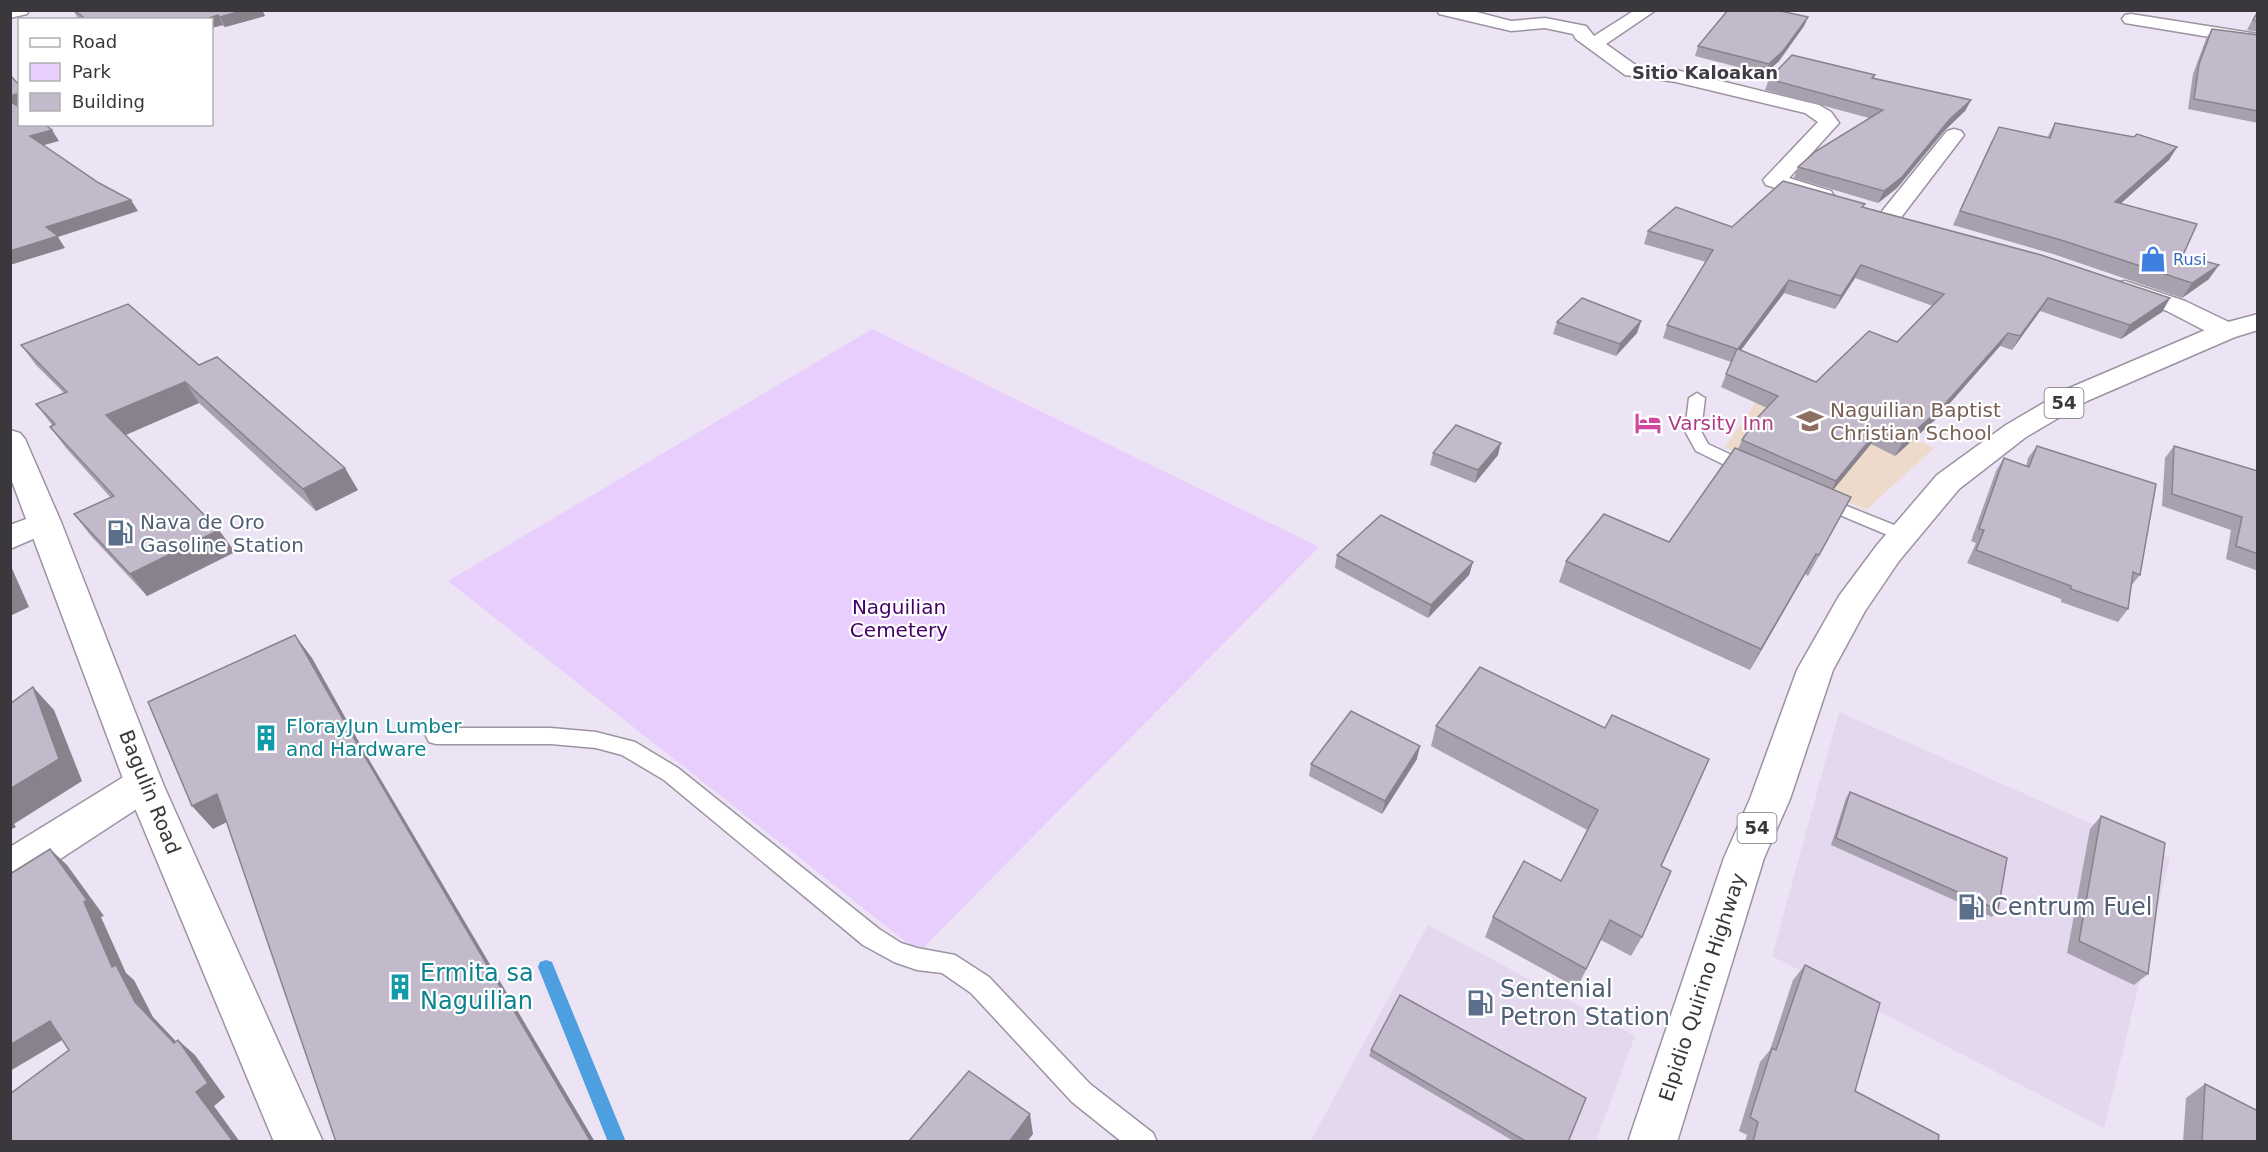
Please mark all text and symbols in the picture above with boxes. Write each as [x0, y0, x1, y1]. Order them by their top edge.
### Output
legend [18, 18, 213, 126]
text: Road [72, 31, 117, 52]
text: Park [72, 61, 111, 82]
district label: Sitio Kaloakan [1632, 62, 1778, 83]
text: Building [72, 91, 145, 112]
shop icon: Rusi [2138, 244, 2168, 274]
place label: Rusi [2173, 250, 2206, 269]
road number: 54 [2044, 388, 2084, 418]
place label: Naguilian Baptist Christian School [1830, 398, 2001, 445]
school or university icon: Naguilian Baptist Christian School [1795, 406, 1825, 436]
hotel icon: Varsity Inn [1633, 408, 1663, 438]
place label: Varsity Inn [1668, 411, 1774, 435]
place label: Nava de Oro Gasoline Station [140, 510, 304, 557]
fuel station icon: Nava de Oro Gasoline Station [105, 518, 135, 548]
park label: Naguilian Cemetery [850, 595, 948, 642]
place label: FlorayJun Lumber and Hardware [286, 714, 462, 761]
building icon: FlorayJun Lumber and Hardware [251, 723, 281, 753]
street label: Bagulin Road [114, 726, 186, 858]
road number: 54 [1738, 813, 1776, 843]
street label: Elpidio Quirino Highway [1654, 870, 1750, 1104]
fuel station icon: Centrum Fuel [1956, 892, 1986, 922]
place label: Centrum Fuel [1991, 893, 2152, 921]
place label: Ermita sa Naguilian [420, 959, 534, 1015]
building icon: Ermita sa Naguilian [385, 972, 415, 1002]
place label: Sentenial Petron Station [1500, 975, 1670, 1031]
fuel station icon: Sentenial Petron Station [1465, 988, 1495, 1018]

